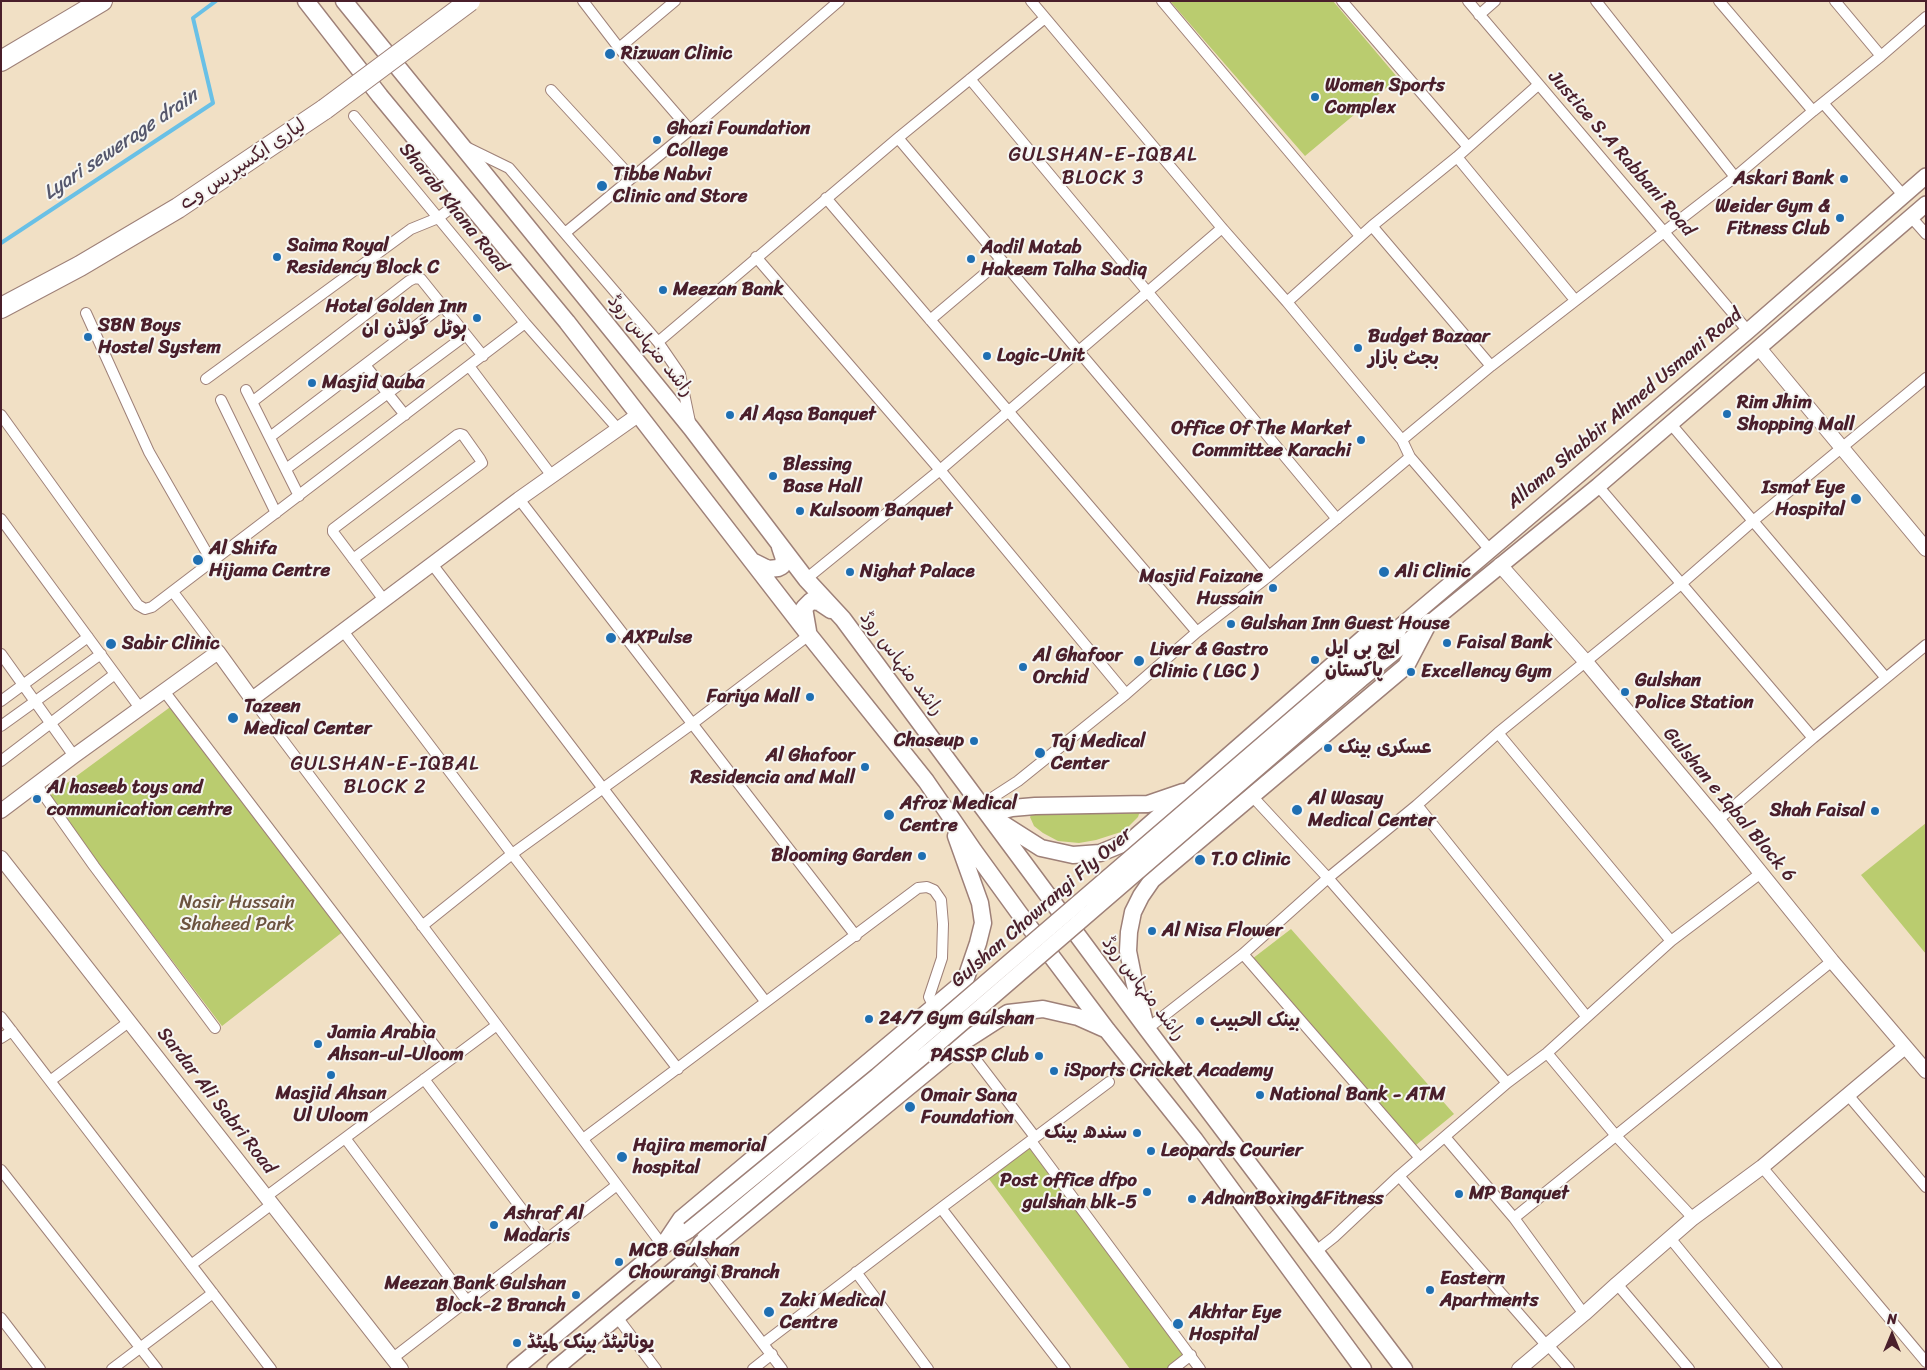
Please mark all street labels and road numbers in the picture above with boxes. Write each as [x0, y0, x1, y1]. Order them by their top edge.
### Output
street label: Justice S.A Rabbani Road [1543, 66, 1699, 242]
street label: لیاری ایکسپریس وے [176, 114, 310, 216]
street label: Sharab Khana Road [394, 139, 512, 277]
street label: راشد منہاس روڈ [602, 290, 698, 402]
street label: Allama Shabbir Ahmed Usmani Road [1503, 304, 1747, 514]
street label: راشد منہاس روڈ [854, 607, 948, 721]
street label: Gulshan e Iqbal Block 6 [1658, 723, 1800, 887]
street label: Gulshan Chowrangi Fly Over [947, 823, 1137, 993]
street label: راشد منہاس روڈ [1096, 932, 1190, 1046]
street label: Sardar Ali Sabri Road [152, 1023, 280, 1179]

